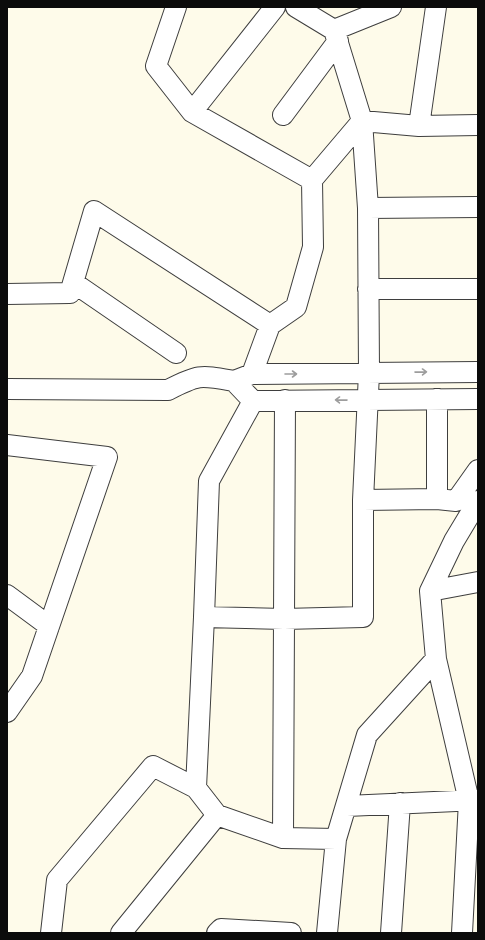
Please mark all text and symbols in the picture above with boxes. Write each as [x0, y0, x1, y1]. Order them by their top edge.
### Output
one-way arrow [414, 368, 427, 376]
one-way arrow [284, 370, 297, 378]
one-way arrow [335, 397, 348, 404]

